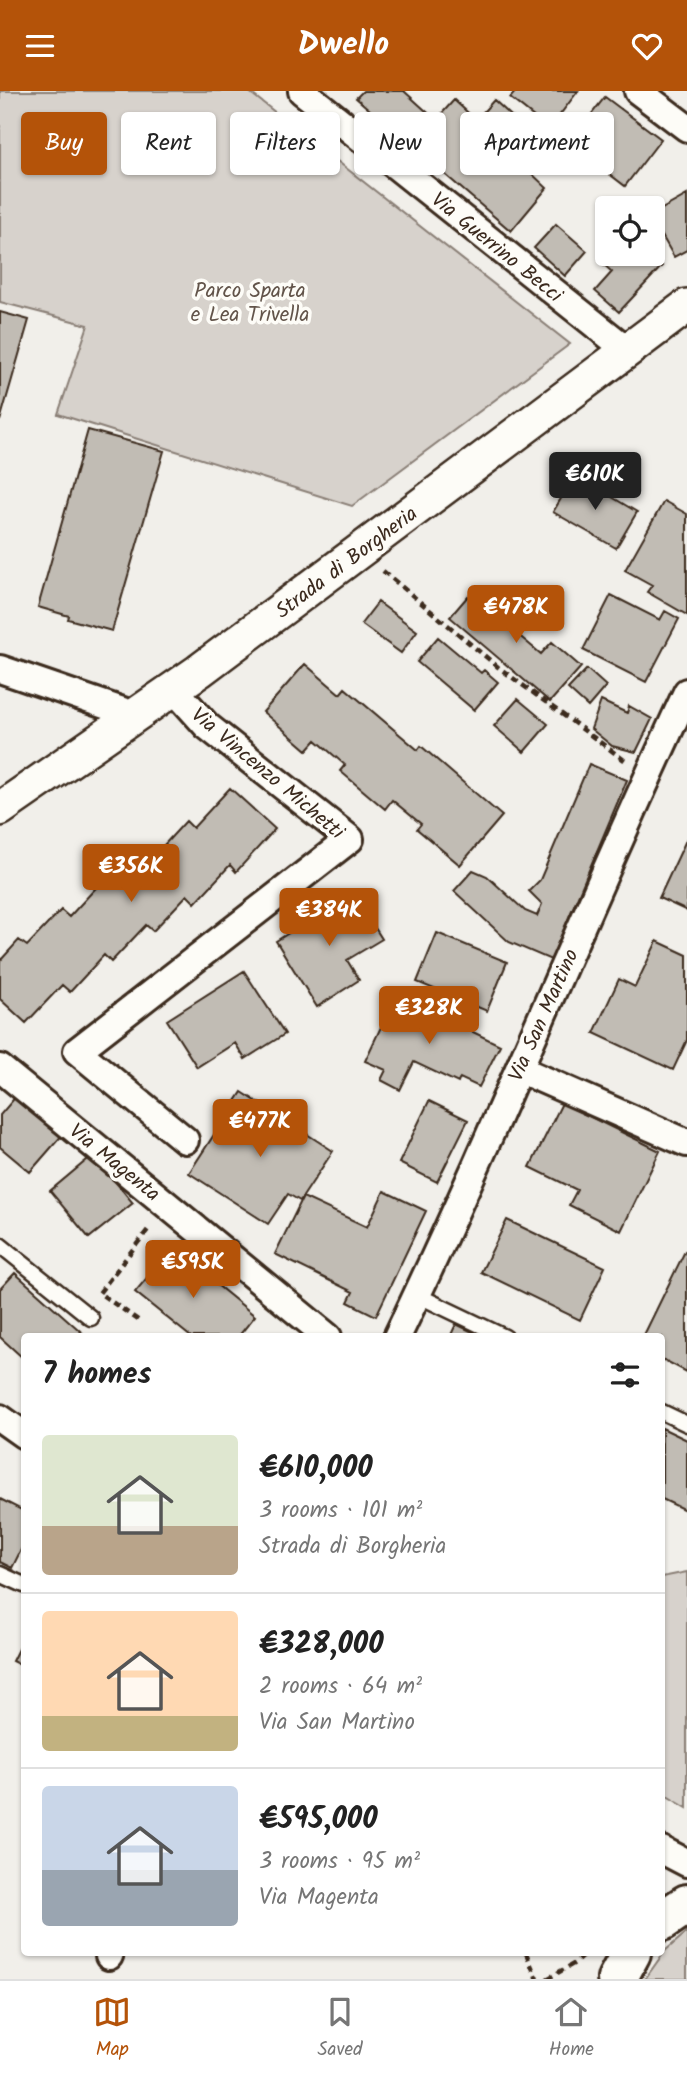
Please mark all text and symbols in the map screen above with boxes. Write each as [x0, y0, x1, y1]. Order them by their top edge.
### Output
text: Dwello [298, 20, 389, 71]
icon: menu [21, 27, 59, 65]
icon: heart [628, 27, 666, 65]
chip: Buy [21, 112, 107, 175]
chip: Rent [121, 112, 216, 175]
chip: Filters [230, 112, 340, 175]
chip: New [354, 112, 446, 175]
chip: Apartment [460, 112, 614, 175]
street label: Via Guerrino Becci [423, 185, 570, 312]
map controls [595, 196, 665, 266]
button: locate [595, 196, 665, 266]
park label: Parco Sparta e Lea Trivella [191, 275, 309, 332]
pin: €610K [546, 453, 644, 512]
text: €610K [565, 457, 625, 493]
street label: Strada di Borgheria [269, 499, 425, 628]
pin: €478K [467, 585, 565, 645]
text: €478K [483, 590, 549, 626]
street label: Via Vincenzo Michetti [183, 700, 352, 849]
pin: €356K [82, 845, 180, 904]
text: €356K [98, 849, 164, 885]
pin: €384K [280, 889, 378, 948]
text: €384K [295, 893, 363, 929]
street label: Via San Martino [500, 944, 588, 1087]
pin: €328K [380, 986, 478, 1046]
text: €328K [395, 991, 463, 1027]
pin: €477K [211, 1100, 309, 1159]
text: €477K [229, 1104, 291, 1140]
street label: Via Magenta [61, 1116, 167, 1210]
pin: €595K [144, 1241, 242, 1300]
text: €595K [161, 1245, 225, 1281]
text: 7 homes [42, 1351, 152, 1399]
icon: filters [606, 1356, 644, 1394]
text: €610,000 [259, 1445, 373, 1493]
icon: home [98, 1463, 182, 1547]
text: 3 rooms · 101 m² [259, 1493, 422, 1529]
text: Strada di Borgheria [259, 1529, 446, 1565]
text: €328,000 [259, 1621, 384, 1669]
icon: home [98, 1639, 182, 1723]
text: 2 rooms · 64 m² [259, 1669, 422, 1705]
text: Via San Martino [259, 1705, 415, 1741]
text: €595,000 [259, 1796, 378, 1844]
icon: home [98, 1814, 182, 1898]
text: 3 rooms · 95 m² [259, 1844, 420, 1880]
text: Via Magenta [259, 1880, 379, 1916]
tab: Map [93, 1993, 131, 2065]
tab: Saved [317, 1993, 363, 2065]
tab: Home [549, 1993, 594, 2065]

